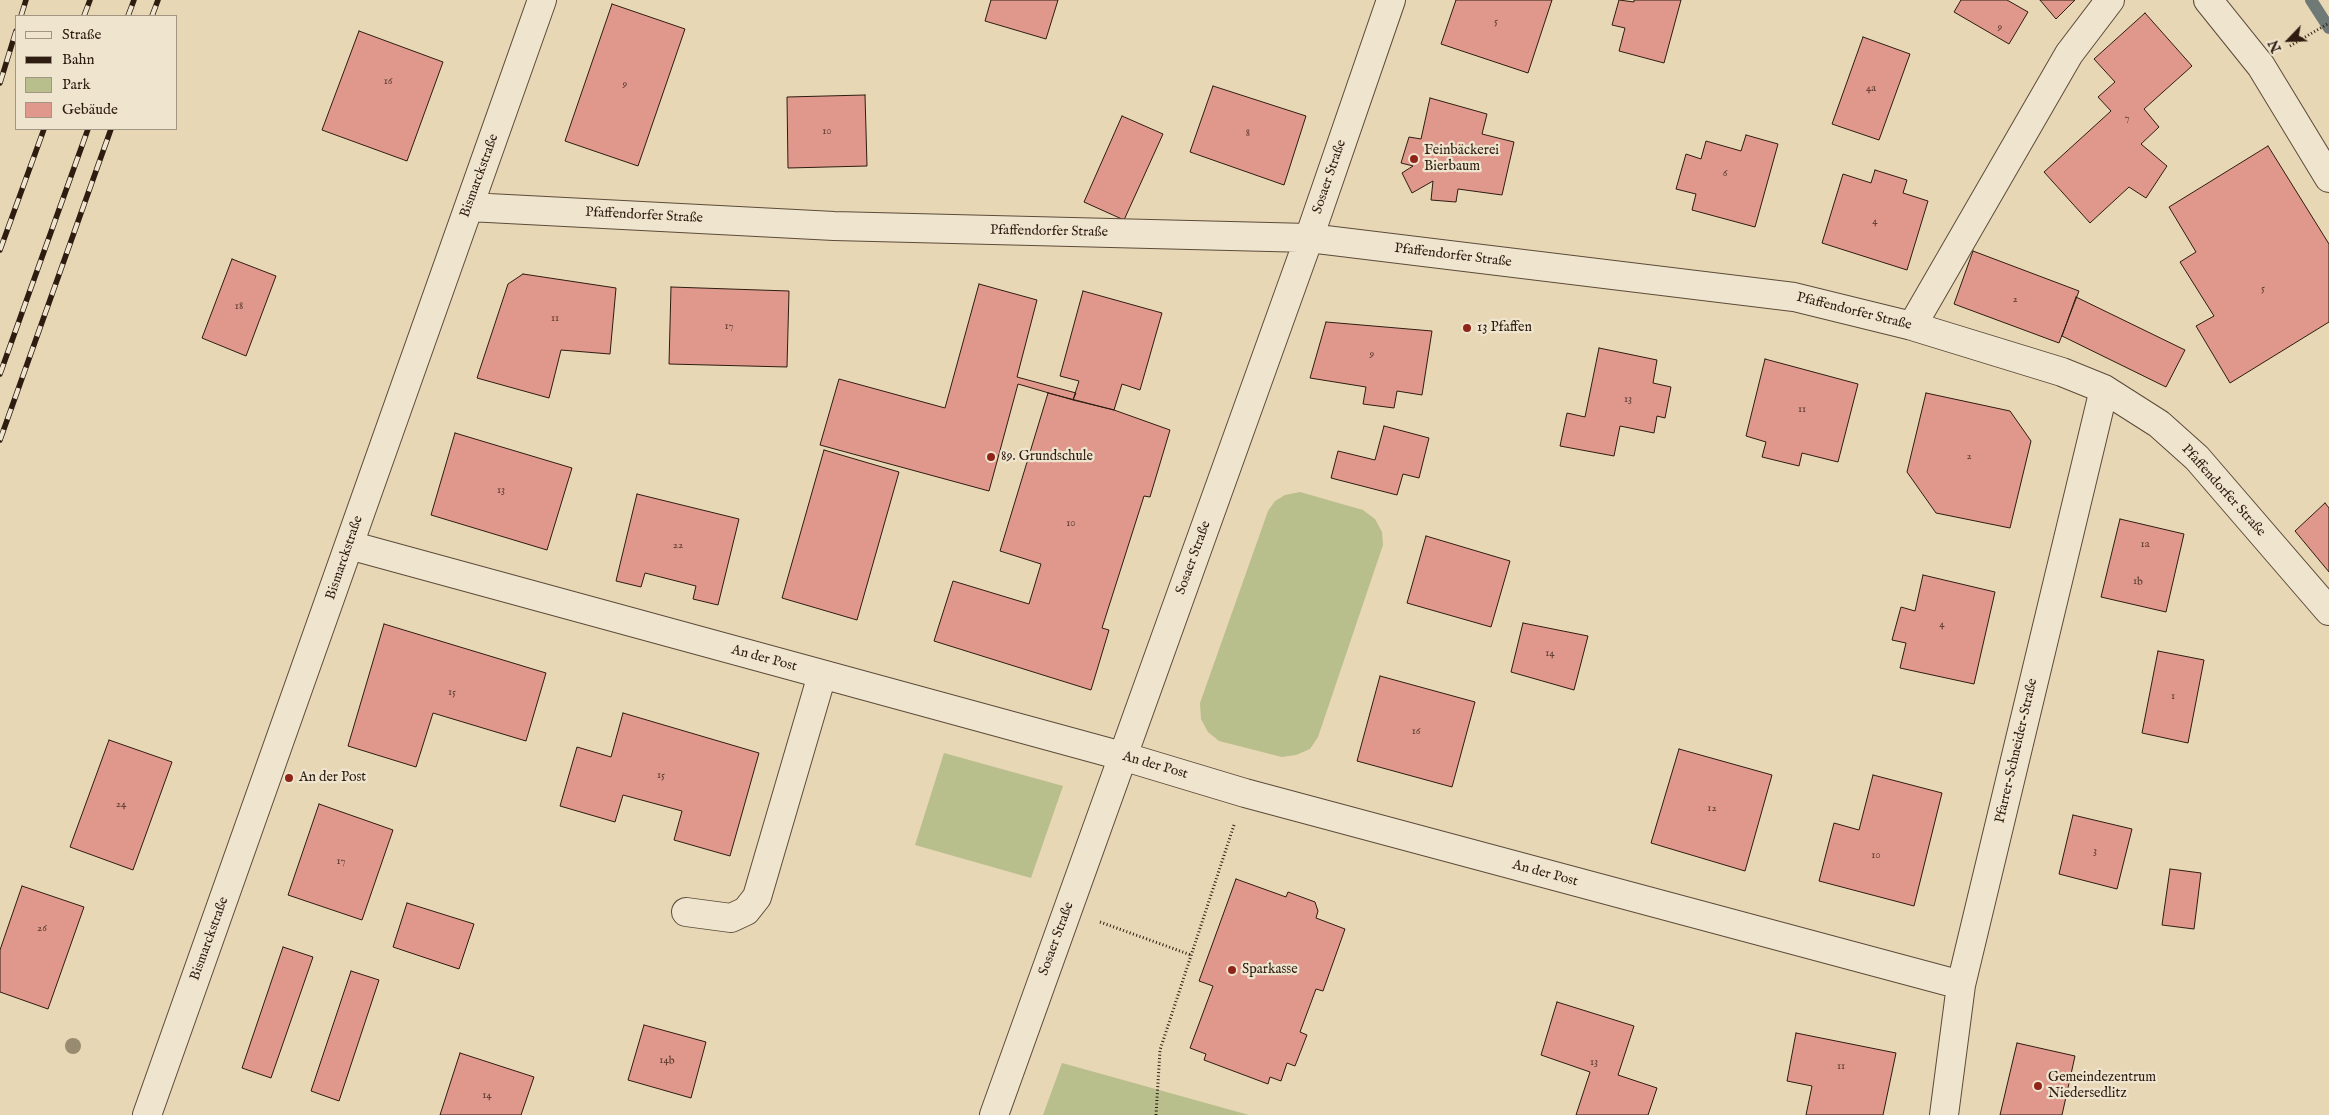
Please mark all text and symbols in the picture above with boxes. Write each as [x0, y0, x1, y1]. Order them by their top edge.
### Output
legend [15, 15, 178, 130]
house number: 5 [1494, 15, 1498, 29]
north arrow [2264, 15, 2314, 65]
house number: 9 [1998, 21, 2002, 35]
text: Straße [62, 25, 101, 44]
text: N [2265, 37, 2286, 55]
text: Bahn [62, 50, 94, 69]
text: Park [62, 75, 91, 94]
house number: 16 [384, 75, 392, 89]
house number: 9 [623, 78, 627, 92]
house number: 4a [1866, 82, 1876, 96]
text: Gebäude [62, 100, 118, 119]
house number: 7 [2124, 112, 2130, 126]
house number: 10 [822, 125, 832, 139]
house number: 8 [1246, 127, 1250, 141]
street label: Bismarckstraße [457, 132, 503, 220]
street label: Sosaer Straße [1310, 138, 1350, 216]
place label: Feinbäckerei Bierbaum [1424, 143, 1499, 176]
marker: Feinbäckerei Bierbaum [1408, 153, 1420, 165]
house number: 6 [1723, 167, 1727, 181]
street label: Pfaffendorfer Straße [585, 205, 703, 227]
house number: 4 [1872, 215, 1878, 229]
street label: Pfaffendorfer Straße [990, 223, 1108, 241]
street label: Pfaffendorfer Straße [1393, 240, 1513, 272]
house number: 5 [2261, 282, 2265, 296]
street label: Pfaffendorfer Straße [1795, 290, 1913, 334]
house number: 2 [2012, 293, 2018, 307]
house number: 18 [235, 300, 243, 314]
house number: 11 [551, 312, 559, 326]
house number: 17 [724, 320, 734, 334]
place label: 13 Pfaffen [1477, 320, 1532, 336]
marker: 13 Pfaffen [1461, 322, 1473, 334]
house number: 9 [1370, 348, 1374, 362]
house number: 13 [1624, 393, 1632, 407]
house number: 11 [1798, 403, 1806, 417]
street label: Pfaffendorfer Straße [2177, 442, 2269, 540]
place label: 89. Grundschule [1001, 449, 1093, 465]
house number: 2 [1966, 450, 1972, 464]
marker: 89. Grundschule [985, 451, 997, 463]
house number: 13 [497, 484, 505, 498]
street label: Bismarckstraße [323, 514, 367, 602]
house number: 10 [1066, 517, 1076, 531]
street label: Sosaer Straße [1173, 519, 1215, 597]
house number: 1a [2141, 538, 2149, 552]
house number: 22 [673, 539, 683, 553]
house number: 1b [2133, 575, 2143, 589]
house number: 4 [1939, 618, 1945, 632]
street label: An der Post [729, 642, 799, 676]
house number: 14 [1545, 647, 1555, 661]
street label: Pfarrer-Schneider-Straße [1992, 677, 2042, 825]
house number: 15 [448, 686, 456, 700]
house number: 1 [2171, 690, 2175, 704]
house number: 16 [1412, 725, 1420, 739]
street label: An der Post [1120, 749, 1190, 783]
house number: 15 [657, 769, 665, 783]
place label: An der Post [299, 770, 366, 786]
marker: An der Post [283, 772, 295, 784]
house number: 24 [116, 798, 126, 812]
house number: 12 [1707, 802, 1717, 816]
house number: 3 [2093, 845, 2097, 859]
house number: 10 [1871, 849, 1881, 863]
house number: 17 [336, 855, 346, 869]
street label: An der Post [1510, 857, 1580, 891]
street label: Bismarckstraße [187, 895, 233, 983]
street label: Sosaer Straße [1036, 900, 1078, 978]
house number: 26 [37, 922, 47, 936]
place label: Sparkasse [1242, 962, 1298, 978]
marker: Sparkasse [1226, 964, 1238, 976]
house number: 14b [659, 1054, 675, 1068]
house number: 13 [1590, 1056, 1598, 1070]
house number: 11 [1837, 1060, 1845, 1074]
place label: Gemeindezentrum Niedersedlitz [2048, 1070, 2156, 1102]
marker: Gemeindezentrum Niedersedlitz [2032, 1080, 2044, 1092]
house number: 14 [482, 1089, 492, 1103]

